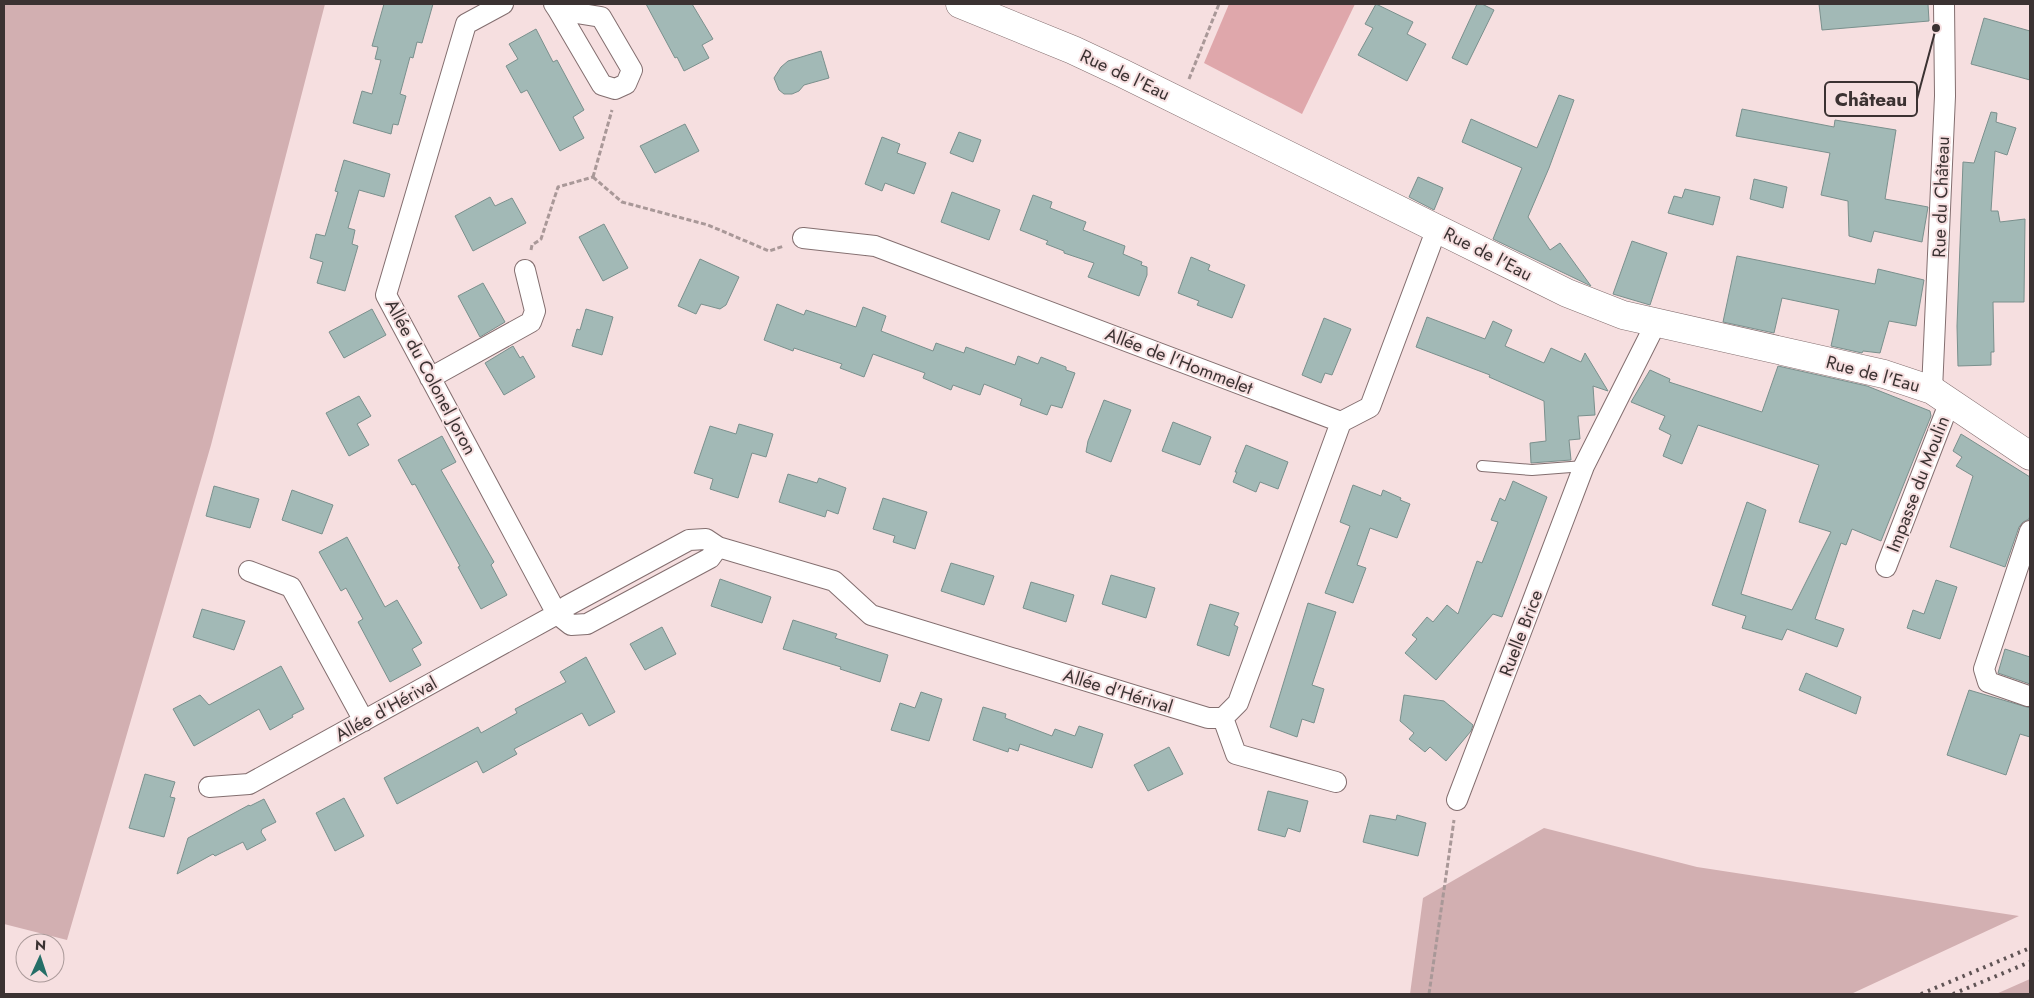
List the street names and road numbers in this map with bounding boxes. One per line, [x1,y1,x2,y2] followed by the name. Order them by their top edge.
[1076,43,1174,107] street label: Rue de l'Eau
[1926,136,1956,258] street label: Rue du Château
[1439,221,1537,287] street label: Rue de l'Eau
[379,295,483,459] street label: Allée du Colonel Joron
[1101,321,1257,401] street label: Allée de l'Hommelet
[1823,349,1923,399] street label: Rue de l'Eau
[1880,412,1956,556] street label: Impasse du Moulin
[1493,586,1549,680] street label: Ruelle Brice
[1060,662,1176,720] street label: Allée d'Hérival
[330,670,442,748] street label: Allée d'Hérival

